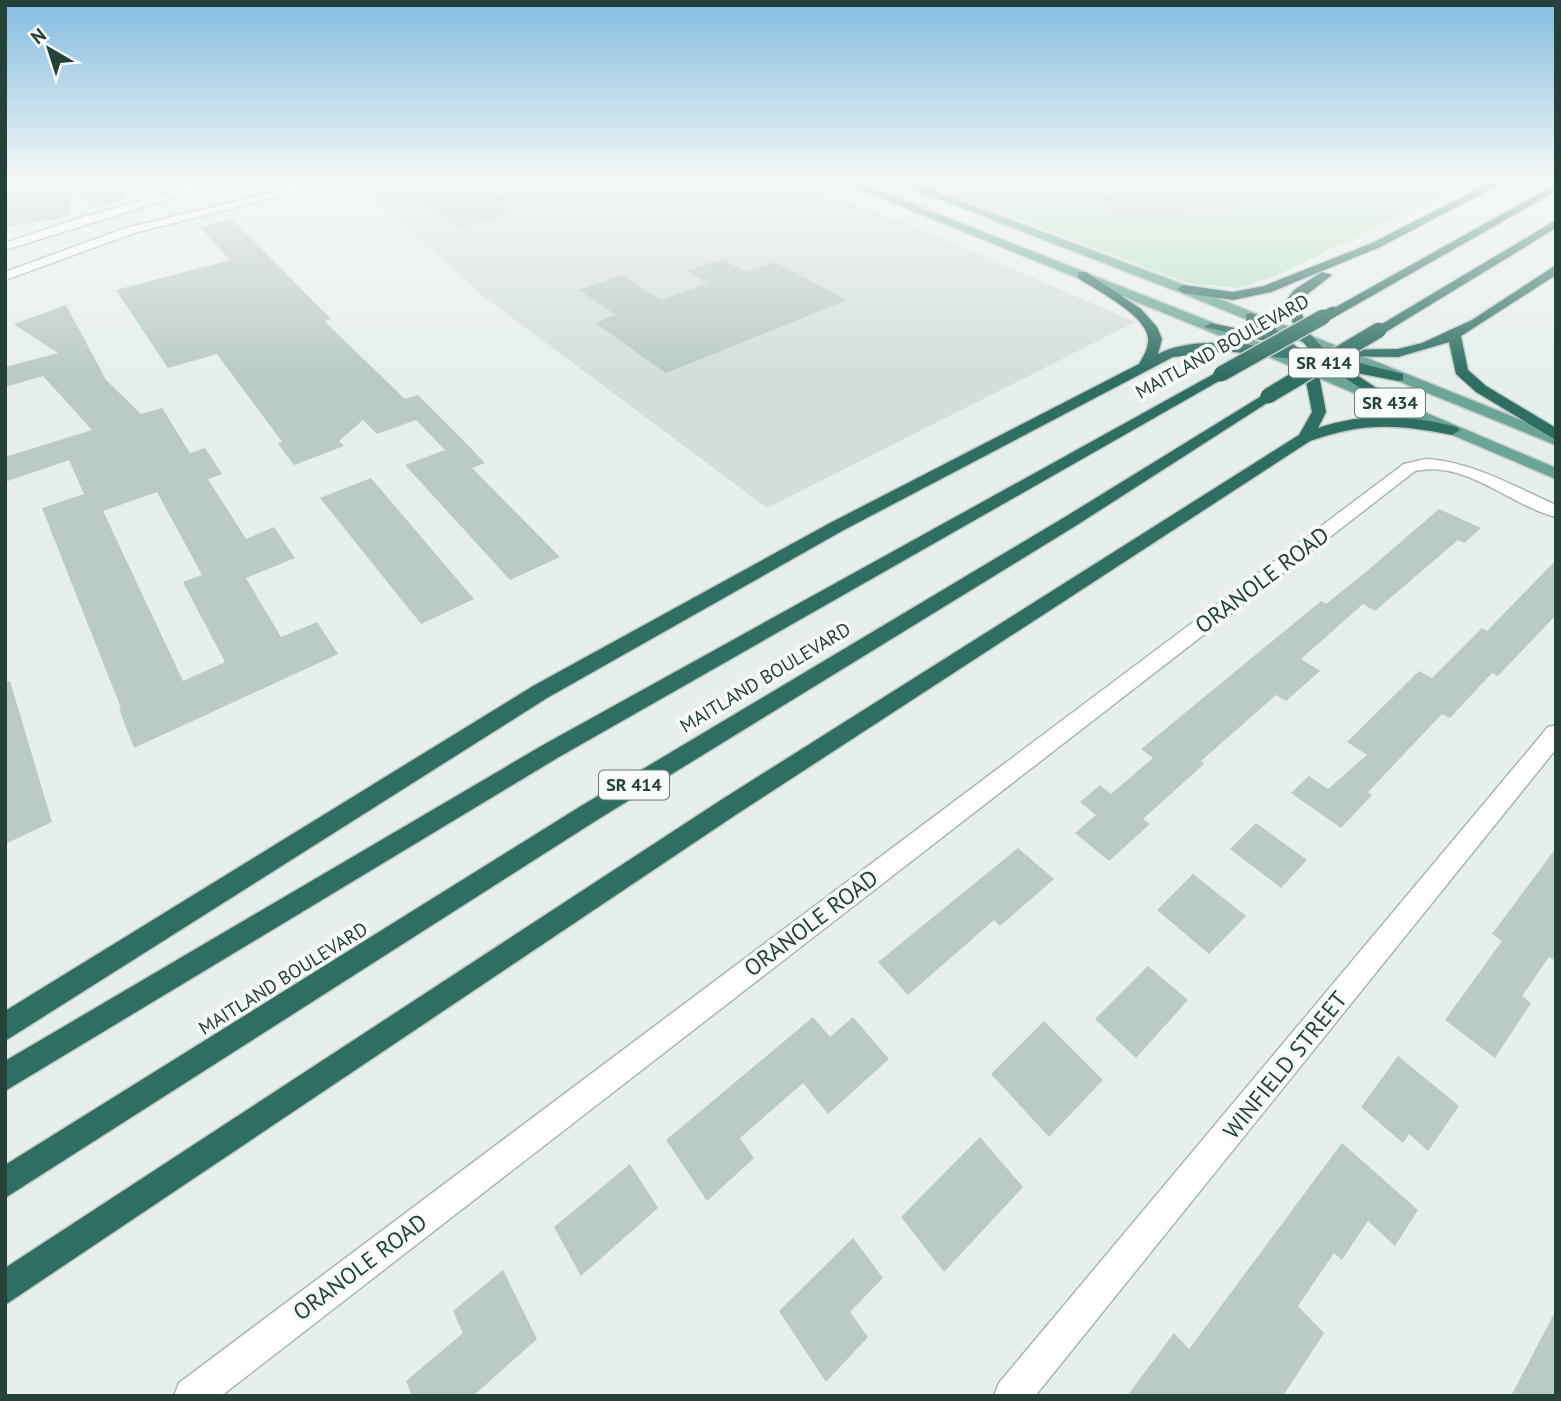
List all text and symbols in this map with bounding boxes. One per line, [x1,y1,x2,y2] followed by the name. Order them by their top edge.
[14,14,84,84] north arrow
[26,23,51,49] text: N
[1131,288,1313,404] street label: MAITLAND BOULEVARD
[1289,348,1359,377] road number: SR 414
[1355,388,1425,418] road number: SR 434
[1189,520,1334,639] street label: ORANOLE ROAD
[675,617,855,737] street label: MAITLAND BOULEVARD
[599,770,669,800] road number: SR 414
[738,863,883,982] street label: ORANOLE ROAD
[194,916,372,1040] street label: MAITLAND BOULEVARD
[1216,985,1353,1144] street label: WINFIELD STREET
[287,1207,432,1326] street label: ORANOLE ROAD

